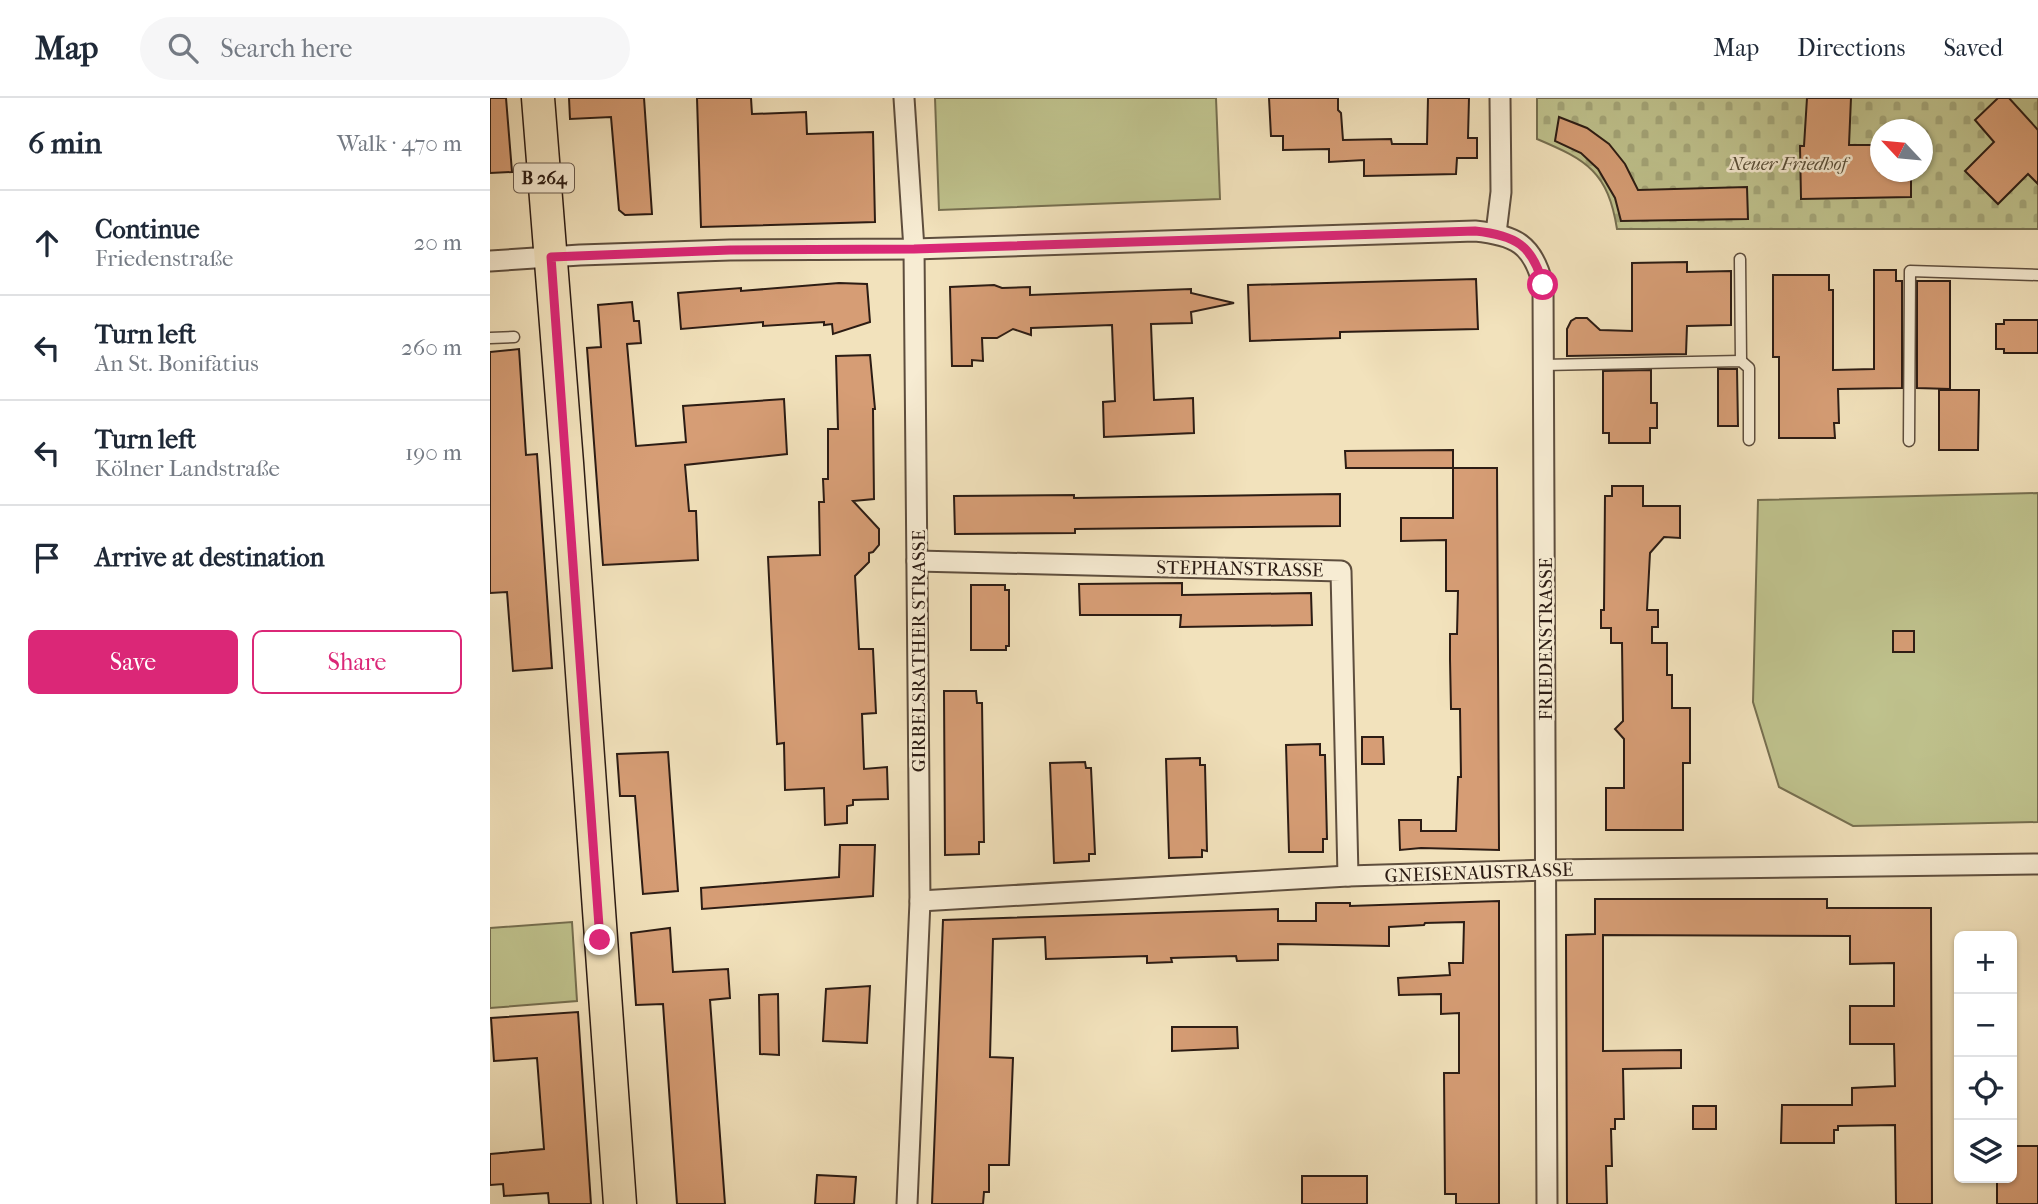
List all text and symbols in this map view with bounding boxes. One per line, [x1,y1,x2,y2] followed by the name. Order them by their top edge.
[140,17,630,80] search box
[35,29,98,68] text: Map
[164,29,202,67] icon: search
[220,33,352,64] text: Search here
[1713,34,1759,62] text: Map
[1797,34,1905,62] text: Directions
[1943,34,2003,62] text: Saved
[1870,119,1933,182] north arrow
[28,126,102,161] text: 6 min
[337,130,462,157] text: Walk · 470 m
[1728,153,1851,175] park label: Neuer Friedhof
[514,164,574,192] road number: B 264
[95,214,200,245] text: Continue
[28,224,66,262] icon: ahead
[413,229,462,256] text: 20 m
[95,245,233,272] text: Friedenstraße
[1527,269,1558,300] route start
[95,319,196,350] text: Turn left
[28,329,66,367] icon: left
[401,334,462,361] text: 260 m
[95,350,259,377] text: An St. Bonifatius
[95,424,196,455] text: Turn left
[28,434,66,472] icon: left
[405,439,462,466] text: 190 m
[95,455,280,482] text: Kölner Landstraße
[908,529,930,772] street label: GIRBELSRATHER STRASSE
[28,539,66,577] icon: arrive
[95,542,325,573] text: Arrive at destination
[1156,557,1324,581] street label: STEPHANSTRASSE
[1535,557,1557,721] street label: FRIEDENSTRASSE
[28,630,238,694] button: Save
[252,630,462,694] button: Share
[1384,859,1574,887] street label: GNEISENAUSTRASSE
[584,924,615,955] route end
[1954,931,2017,1183] map controls
[1954,931,2017,994] button: +
[1954,994,2017,1057] button: −
[1954,1057,2017,1120] button: locate
[1954,1120,2017,1183] button: layers

